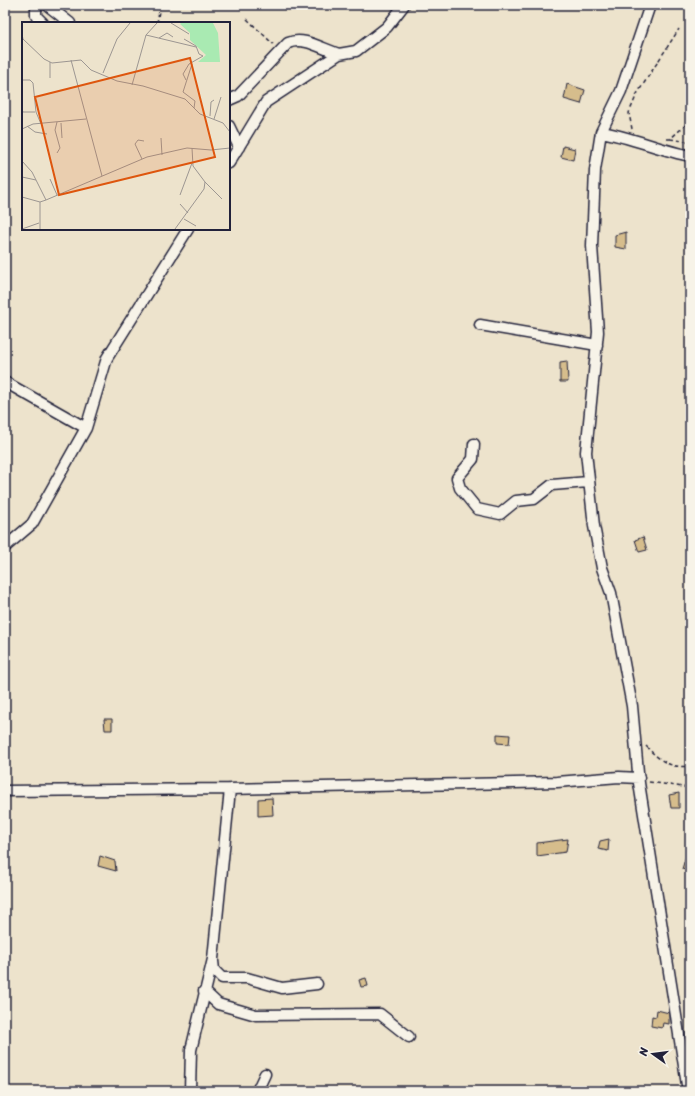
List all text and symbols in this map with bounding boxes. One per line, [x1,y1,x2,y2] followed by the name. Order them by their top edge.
[22,22,230,230] inset map
[633,1034,673,1074] north arrow
[633,1045,654,1059] text: N

